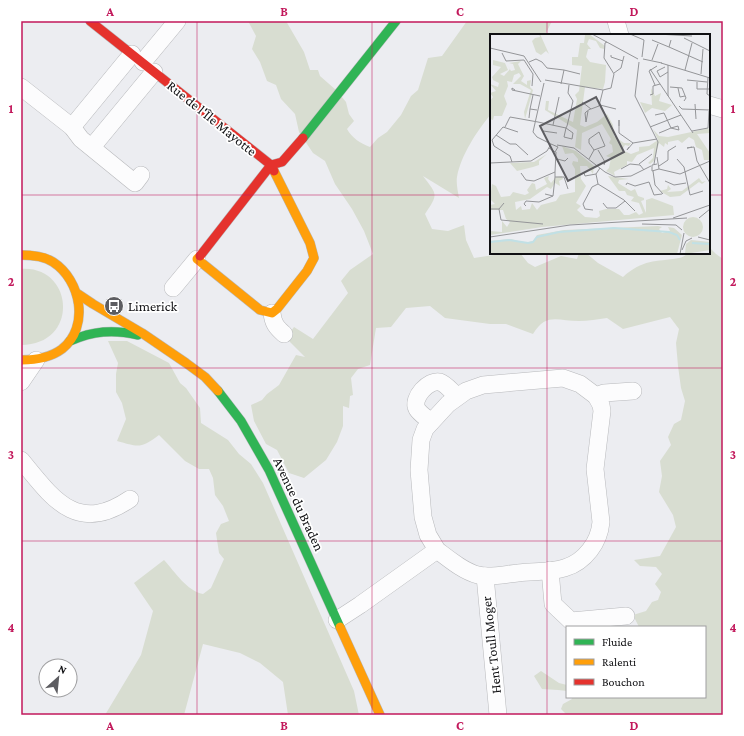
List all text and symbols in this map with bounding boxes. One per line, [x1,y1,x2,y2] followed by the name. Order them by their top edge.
[105,4,114,19] text: A
[280,4,288,19] text: B
[456,4,464,19] text: C
[630,4,639,19] text: D
[490,34,710,254] inset map
[164,77,260,159] street label: Rue de l'Île Mayotte
[9,101,14,116] text: 1
[731,101,736,116] text: 1
[8,274,15,289] text: 2
[730,274,737,289] text: 2
[103,295,125,317] bus stop icon: Limerick
[128,298,177,314] place label: Limerick
[8,447,14,462] text: 3
[730,447,736,462] text: 3
[270,455,328,554] street label: Avenue du Braden
[478,595,504,695] street label: Hent Toull Moger
[7,620,15,635] text: 4
[729,620,737,635] text: 4
[566,626,706,698] legend
[602,635,632,649] text: Fluide
[602,655,636,669] text: Ralenti
[38,658,78,698] north arrow
[56,662,69,676] text: N
[602,675,645,689] text: Bouchon
[105,718,114,733] text: A
[280,718,288,733] text: B
[456,718,464,733] text: C
[630,718,639,733] text: D

